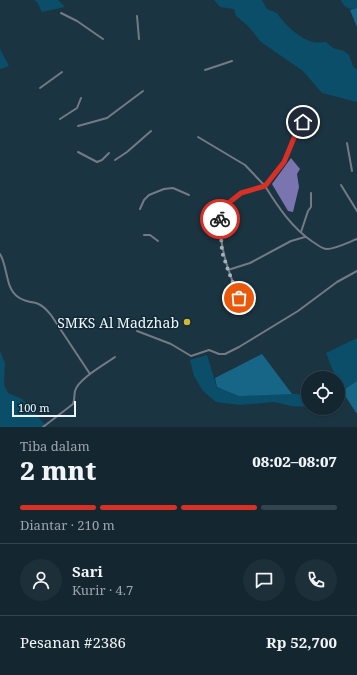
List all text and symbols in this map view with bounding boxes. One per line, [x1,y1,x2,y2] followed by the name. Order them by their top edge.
[286,105,320,139] pin
[292,111,314,133] icon: home
[200,199,240,239] courier
[209,208,231,230] icon: bike
[222,281,256,315] pin
[228,287,250,309] icon: bag
[57,313,179,332] place label: SMKS Al Madzhab
[182,317,192,327] marker: SMKS Al Madzhab
[301,371,345,415] map controls
[301,371,345,415] button: locate
[12,399,76,418] scale bar
[18,400,50,415] text: 100 m
[20,437,90,455] text: Tiba dalam
[252,451,337,471] text: 08:02–08:07
[20,452,96,488] text: 2 mnt
[20,516,115,534] text: Diantar · 210 m
[20,559,62,601] button: person
[243,559,285,601] button: chat
[295,559,337,601] button: phone
[72,561,103,581] text: Sari
[72,581,133,599] text: Kurir · 4.7
[20,632,126,652] text: Pesanan #2386
[266,632,337,652] text: Rp 52,700

